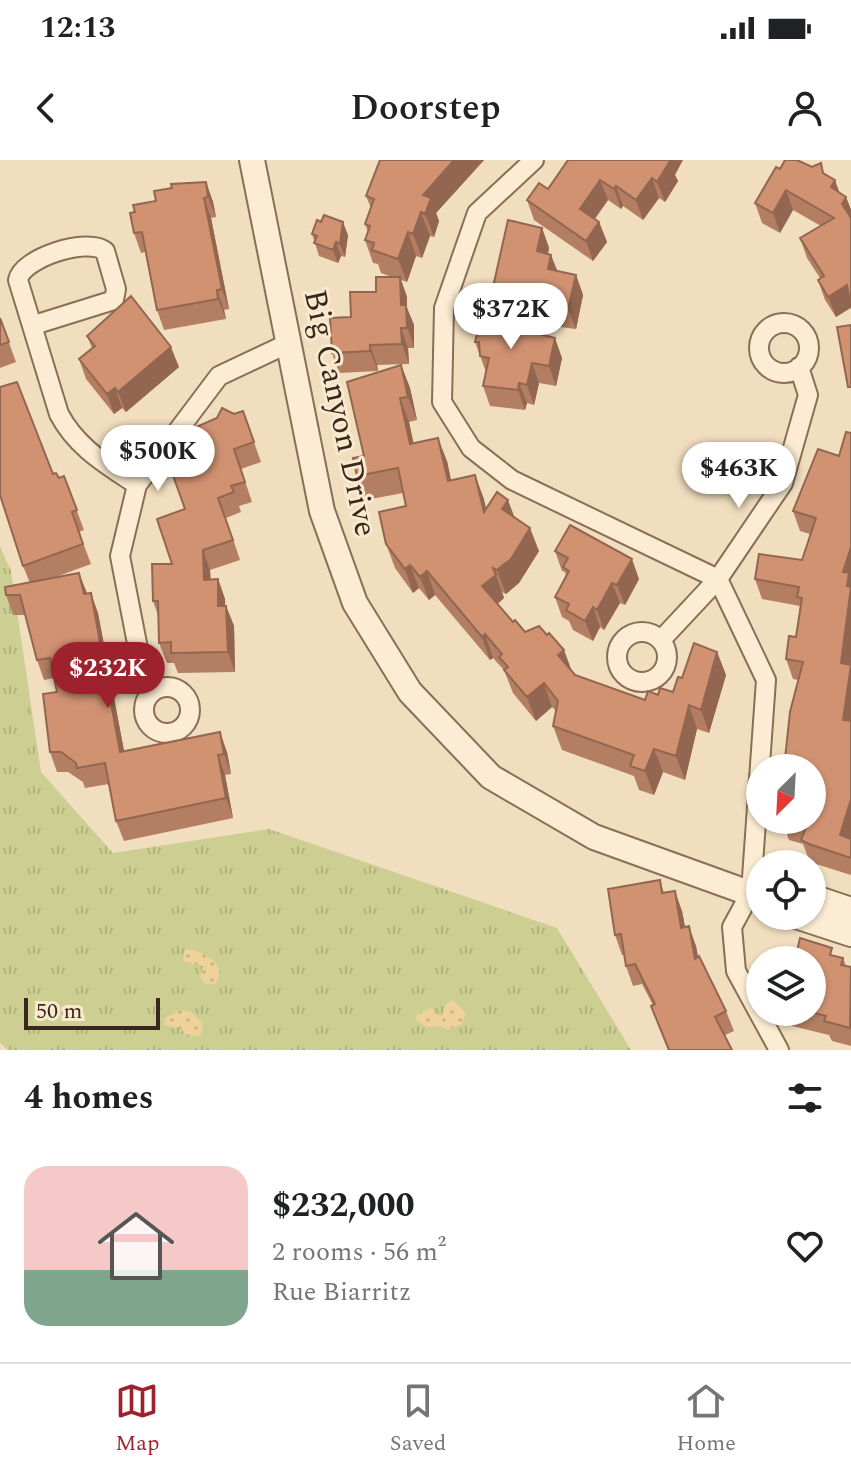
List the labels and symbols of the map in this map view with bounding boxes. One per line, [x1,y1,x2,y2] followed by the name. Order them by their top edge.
[455,283,567,351] pin: $372K
[290,285,390,541] street label: Big Canyon Drive
[102,425,214,493] pin: $500K
[683,442,795,510] pin: $463K
[52,642,164,710] pin: $232K
[746,754,826,834] north arrow
[24,994,160,1030] scale bar

